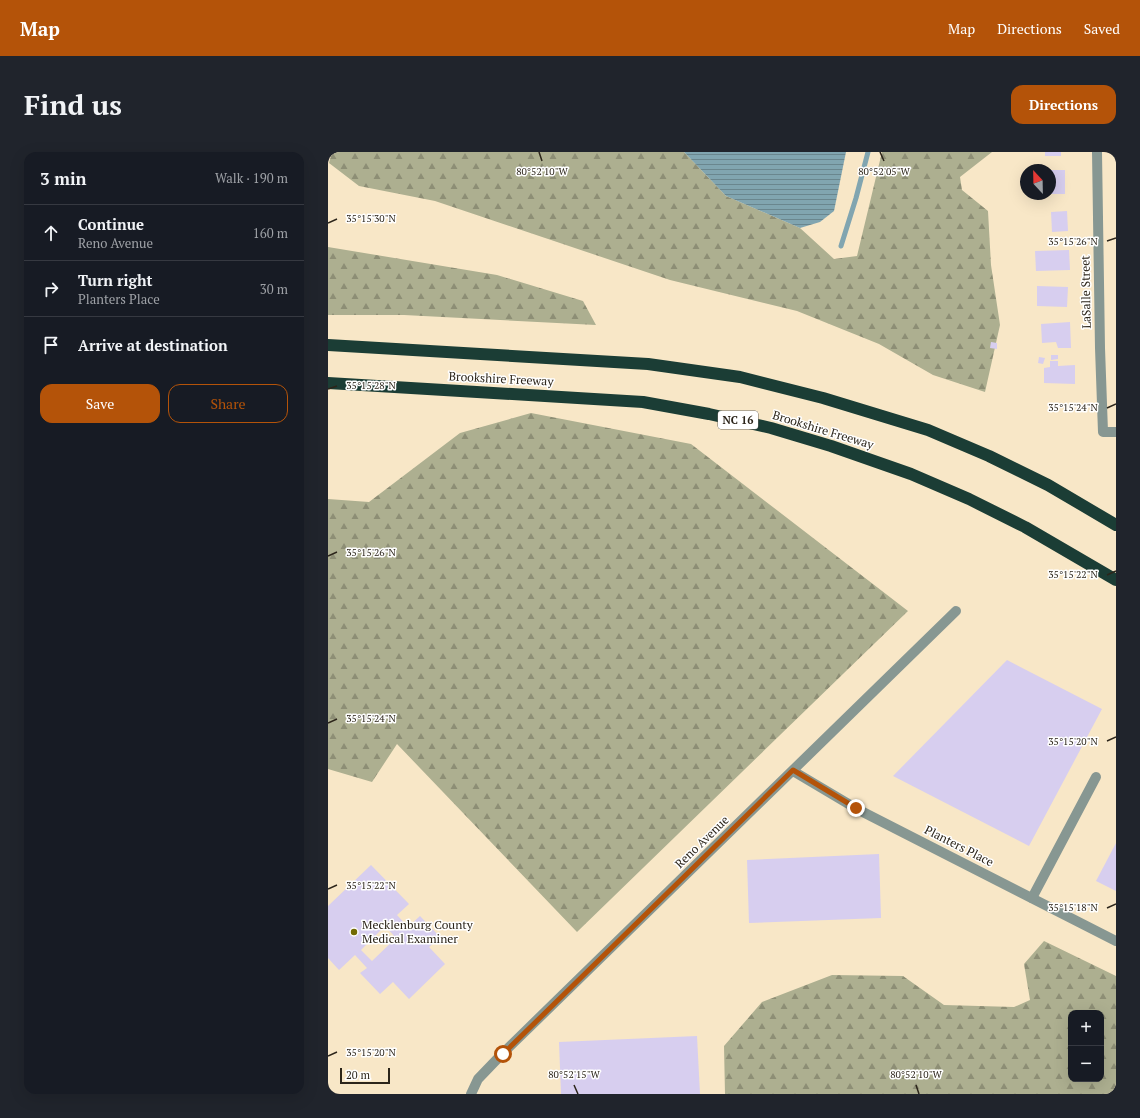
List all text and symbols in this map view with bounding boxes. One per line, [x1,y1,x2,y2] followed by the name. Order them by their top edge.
[20,16,60,41] text: Map
[948,19,975,38] text: Map
[997,19,1062,38] text: Directions
[1084,19,1120,38] text: Saved
[1011,85,1116,124] button: Directions
[24,86,122,123] text: Find us
[1020,164,1056,200] north arrow
[516,165,568,178] text: 80°52'10"W
[858,165,910,178] text: 80°52'05"W
[40,167,87,190] text: 3 min
[215,169,288,187] text: Walk · 190 m
[346,212,396,225] text: 35°15'30"N
[78,214,144,234] text: Continue
[40,222,62,244] icon: ahead
[253,224,288,242] text: 160 m
[78,234,153,252] text: Reno Avenue
[1048,235,1098,248] text: 35°15'26"N
[1077,255,1094,329] street label: LaSalle Street
[78,270,153,290] text: Turn right
[40,278,62,300] icon: right
[260,280,288,298] text: 30 m
[78,290,160,308] text: Planters Place
[40,334,62,356] icon: arrive
[78,335,228,355] text: Arrive at destination
[448,368,555,389] street label: Brookshire Freeway
[346,379,396,392] text: 35°15'28"N
[40,384,160,423] button: Save
[168,384,288,423] button: Share
[1048,401,1098,414] text: 35°15'24"N
[771,407,876,452] street label: Brookshire Freeway
[718,411,758,429] road number: NC 16
[346,546,396,559] text: 35°15'26"N
[1048,568,1098,581] text: 35°15'22"N
[346,712,396,725] text: 35°15'24"N
[1048,735,1098,748] text: 35°15'20"N
[847,799,865,817] route end
[672,812,732,871] street label: Reno Avenue
[922,822,996,869] street label: Planters Place
[346,879,396,892] text: 35°15'22"N
[1048,901,1098,914] text: 35°15'18"N
[362,917,474,946] place label: Mecklenburg County Medical Examiner
[349,927,359,937] marker: Mecklenburg County Medical Examiner
[1068,1010,1104,1082] map controls
[1068,1010,1104,1046] button: +
[494,1045,512,1063] route start
[346,1046,396,1059] text: 35°15'20"N
[1068,1046,1104,1082] button: −
[340,1066,390,1085] scale bar
[346,1068,370,1082] text: 20 m
[548,1068,600,1081] text: 80°52'15"W
[890,1068,942,1081] text: 80°52'10"W

